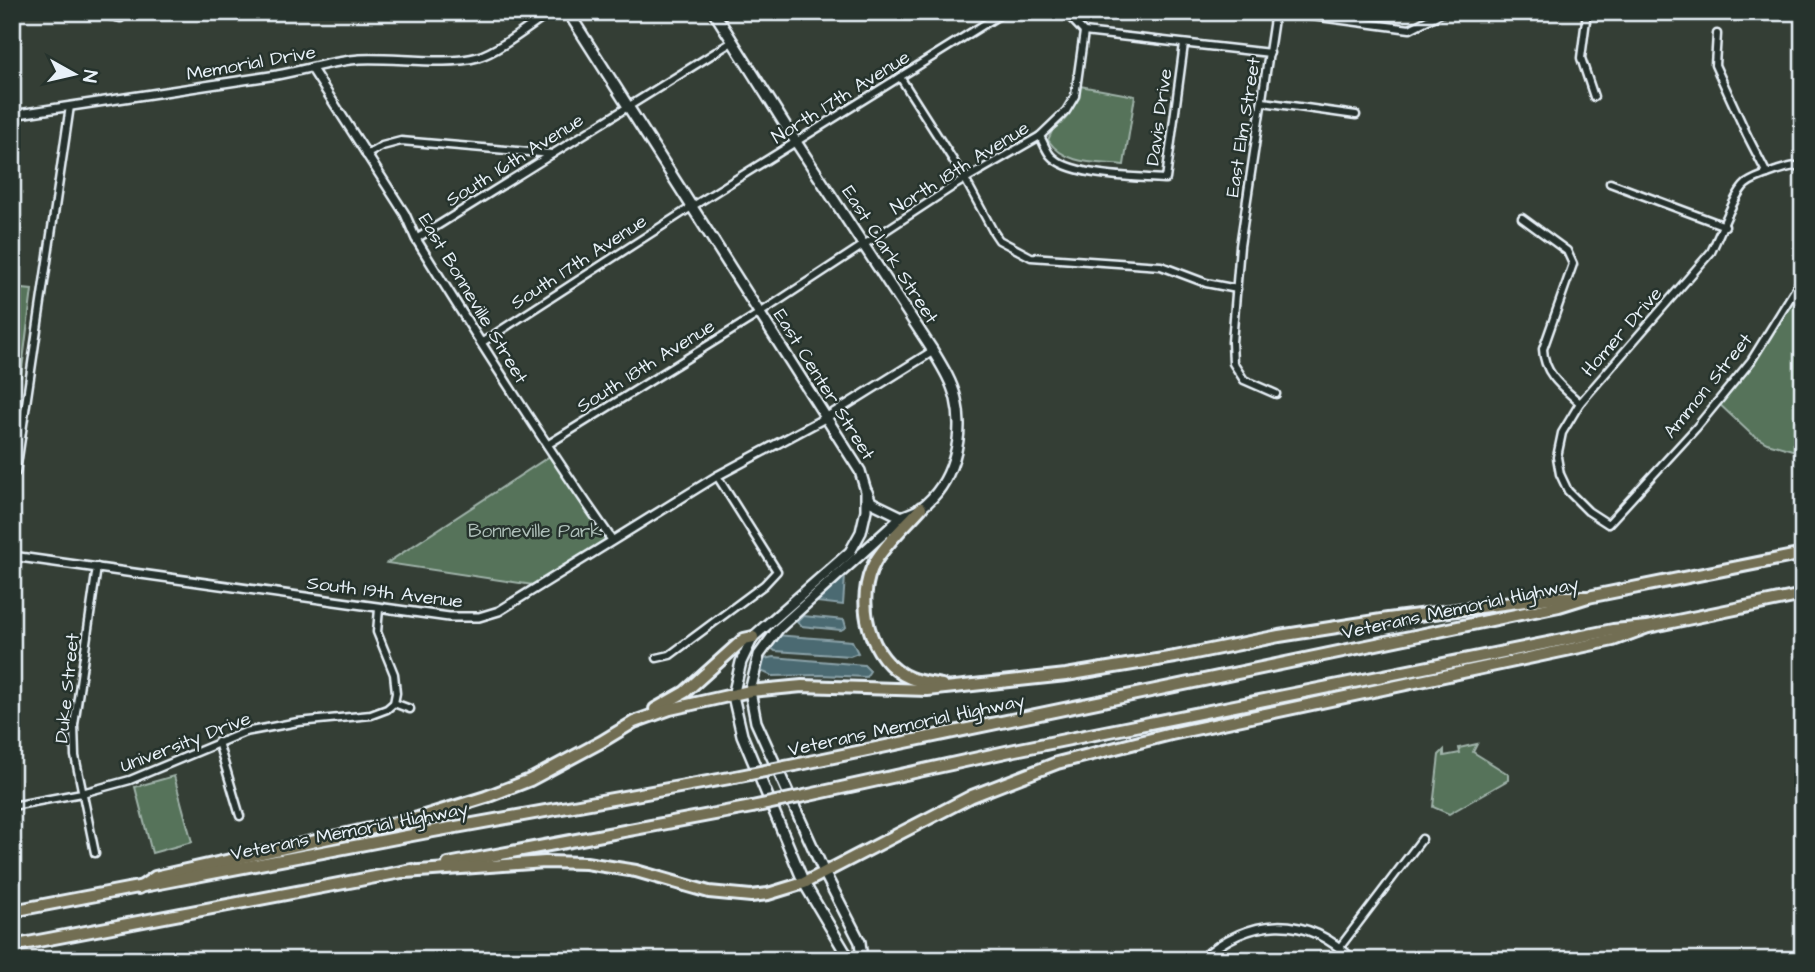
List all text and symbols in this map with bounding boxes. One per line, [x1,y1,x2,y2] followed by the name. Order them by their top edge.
[38,38,108,108] north arrow
[184,39,318,88] street label: Memorial Drive
[767,44,915,151] street label: North 17th Avenue
[1219,55,1268,199] street label: East Elm Street
[1139,67,1180,167] street label: Davis Drive
[75,68,104,84] text: N
[441,107,589,214] street label: South 16th Avenue
[885,115,1034,222] street label: North 18th Avenue
[835,180,945,330] street label: East Clark Street
[411,208,535,389] street label: East Bonneville Street
[505,208,652,317] street label: South 17th Avenue
[1575,281,1669,383] street label: Homer Drive
[766,304,881,466] street label: East Center Street
[571,313,720,420] street label: South 18th Avenue
[1657,327,1759,444] street label: Ammon Street
[468,518,602,545] park label: Bonneville Park
[305,570,464,615] street label: South 19th Avenue
[1340,570,1582,648] street label: Veterans Memorial Highway
[48,632,87,744] street label: Duke Street
[786,687,1028,765] street label: Veterans Memorial Highway
[116,705,255,781] street label: University Drive
[228,795,471,869] street label: Veterans Memorial Highway

